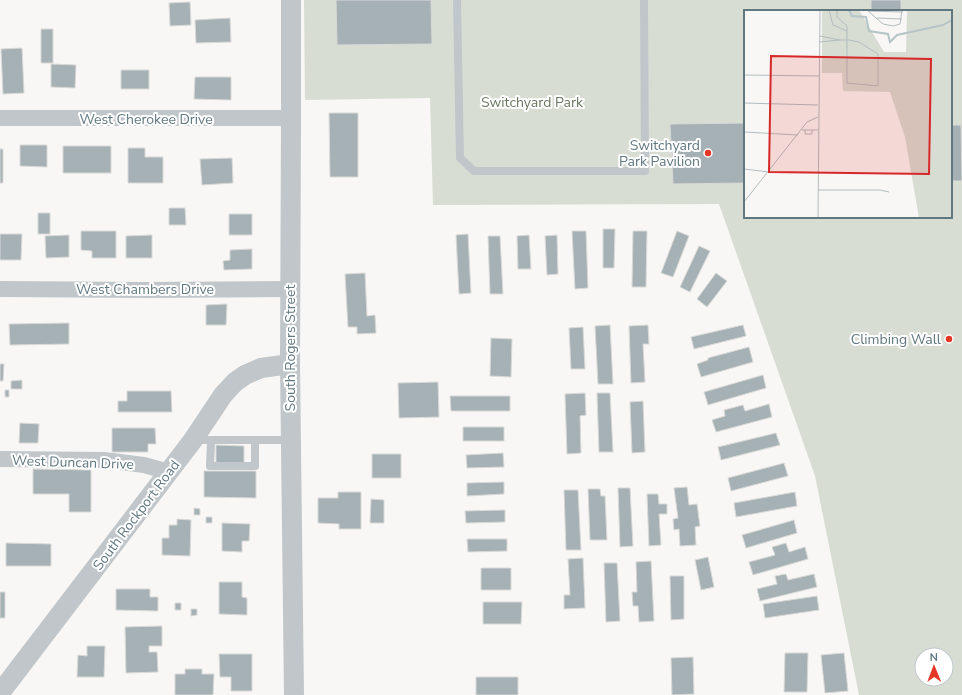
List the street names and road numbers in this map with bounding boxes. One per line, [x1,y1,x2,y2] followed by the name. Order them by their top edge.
[79,110,213,129] street label: West Cherokee Drive
[76,280,214,299] street label: West Chambers Drive
[281,284,300,411] street label: South Rogers Street
[12,451,134,474] street label: West Duncan Drive
[89,456,184,574] street label: South Rockport Road

